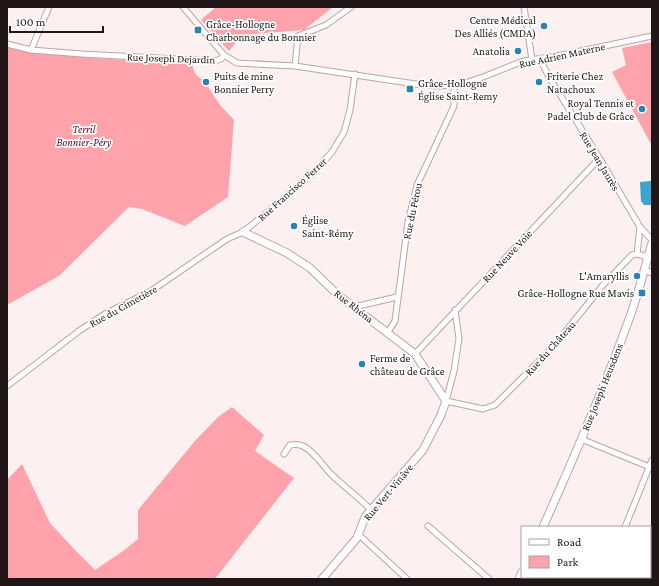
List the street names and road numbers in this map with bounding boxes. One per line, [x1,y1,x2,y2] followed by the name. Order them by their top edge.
[518,40,606,70] street label: Rue Adrien Materne
[127,50,216,67] street label: Rue Joseph Dejardin
[577,129,622,193] street label: Rue Jean Jaurès
[255,155,329,223] street label: Rue Francisco Ferrer
[400,181,424,240] street label: Rue du Pérou
[480,227,534,285] street label: Rue Neuve Voie
[87,282,159,329] street label: Rue du Cimetière
[332,287,376,325] street label: Rue Rhéna
[522,318,578,378] street label: Rue du Château
[579,341,626,433] street label: Rue Joseph Heusdens
[361,461,415,523] street label: Rue Vert-Vinâve

